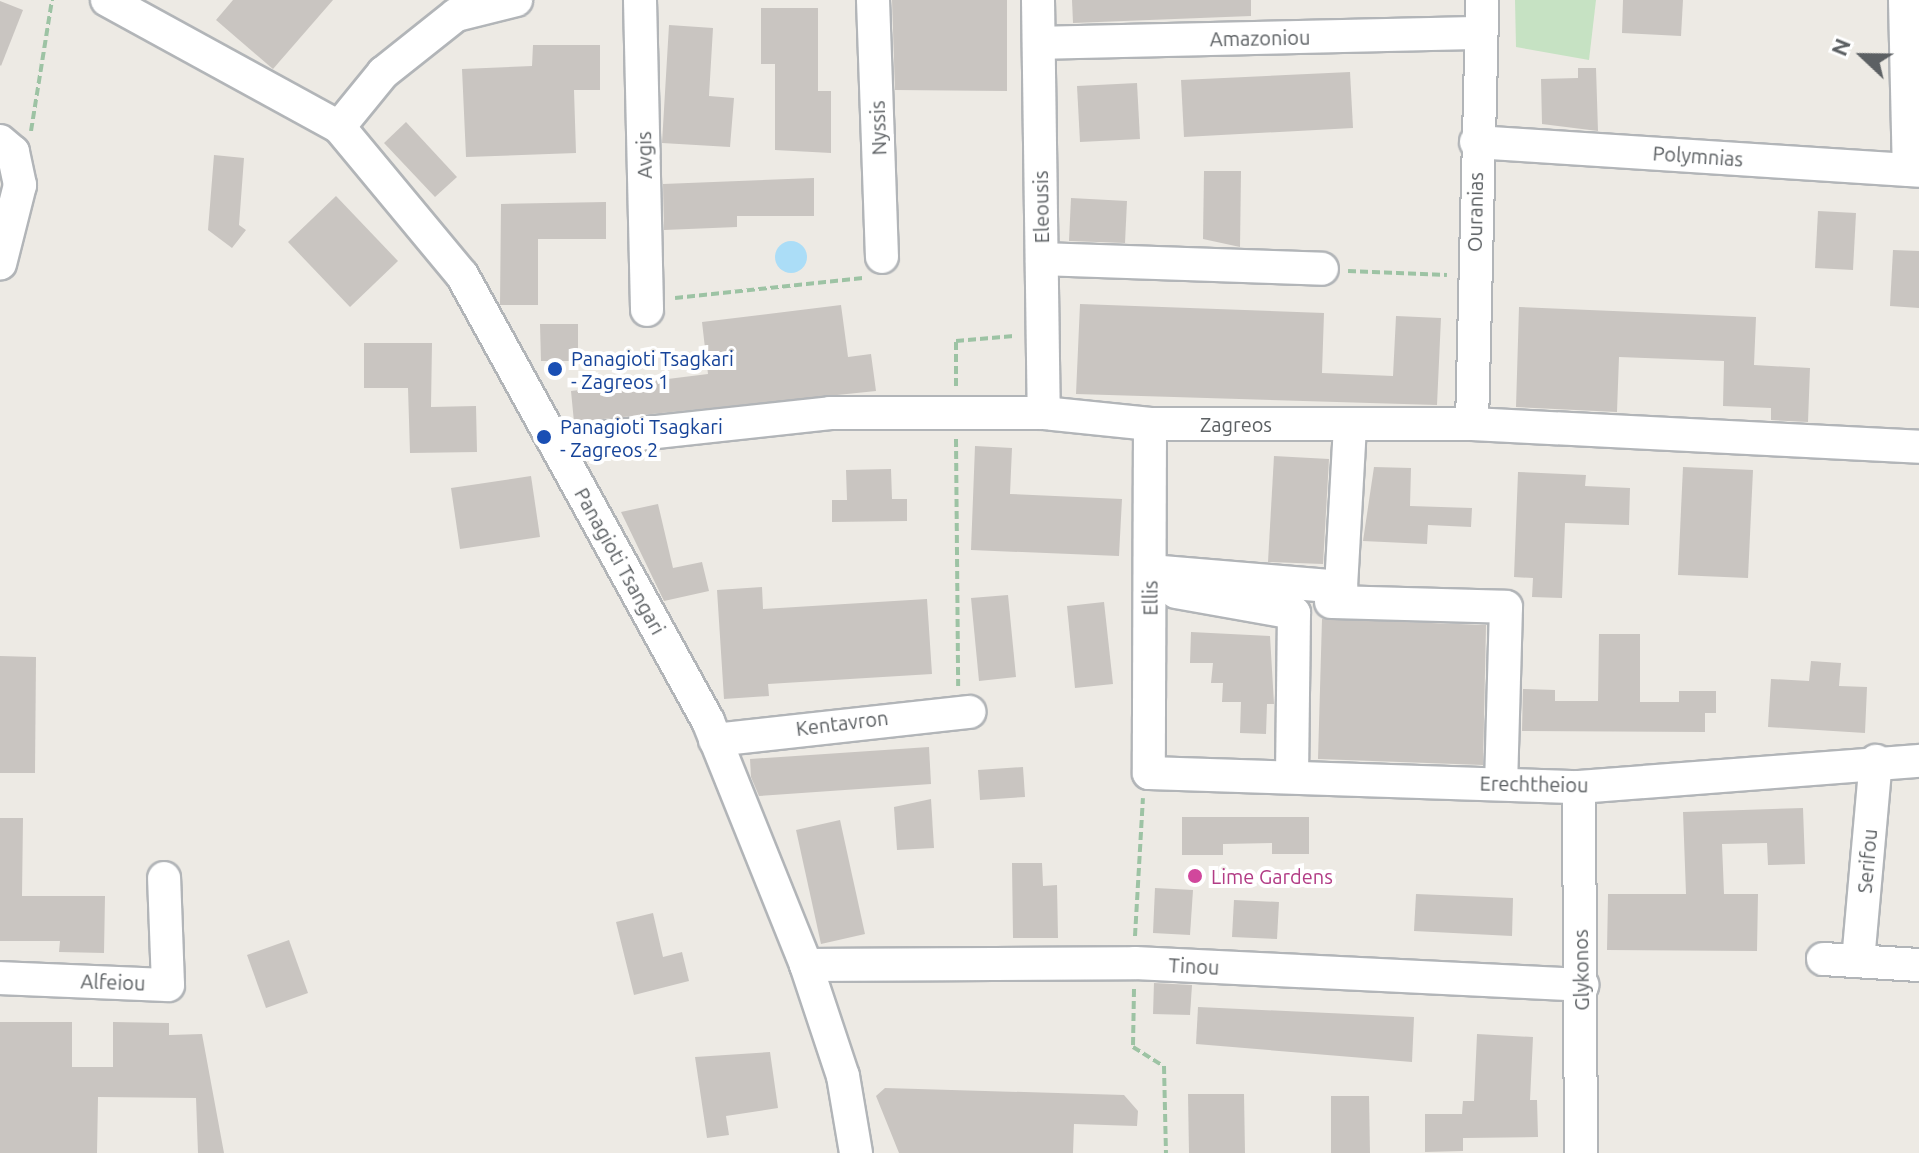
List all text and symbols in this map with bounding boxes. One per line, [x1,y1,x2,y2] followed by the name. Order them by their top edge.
[1823,16,1903,96] north arrow
[1209,25,1311,51] street label: Amazoniou
[1826,35,1855,59] text: N
[865,100,891,156] street label: Nyssis
[632,131,656,179] street label: Avgis
[1652,141,1744,171] street label: Polymnias
[1028,170,1054,244] street label: Eleousis
[1462,172,1488,252] street label: Ouranias
[571,346,734,393] place label: Panagioti Tsagkari - Zagreos 1
[546,360,564,378] marker: Panagioti Tsagkari - Zagreos 1
[1200,412,1272,436] street label: Zagreos
[560,414,723,461] place label: Panagioti Tsagkari - Zagreos 2
[535,428,553,446] marker: Panagioti Tsagkari - Zagreos 2
[570,483,670,639] street label: Panagioti Tsangari
[1138,580,1162,616] street label: Ellis
[794,705,890,741] street label: Kentavron
[1479,771,1589,797] street label: Erechtheiou
[1852,828,1882,894] street label: Serifou
[1211,864,1333,888] place label: Lime Gardens
[1186,867,1204,885] marker: Lime Gardens
[1568,929,1594,1011] street label: Glykonos
[1168,953,1220,979] street label: Tinou
[80,969,146,995] street label: Alfeiou

